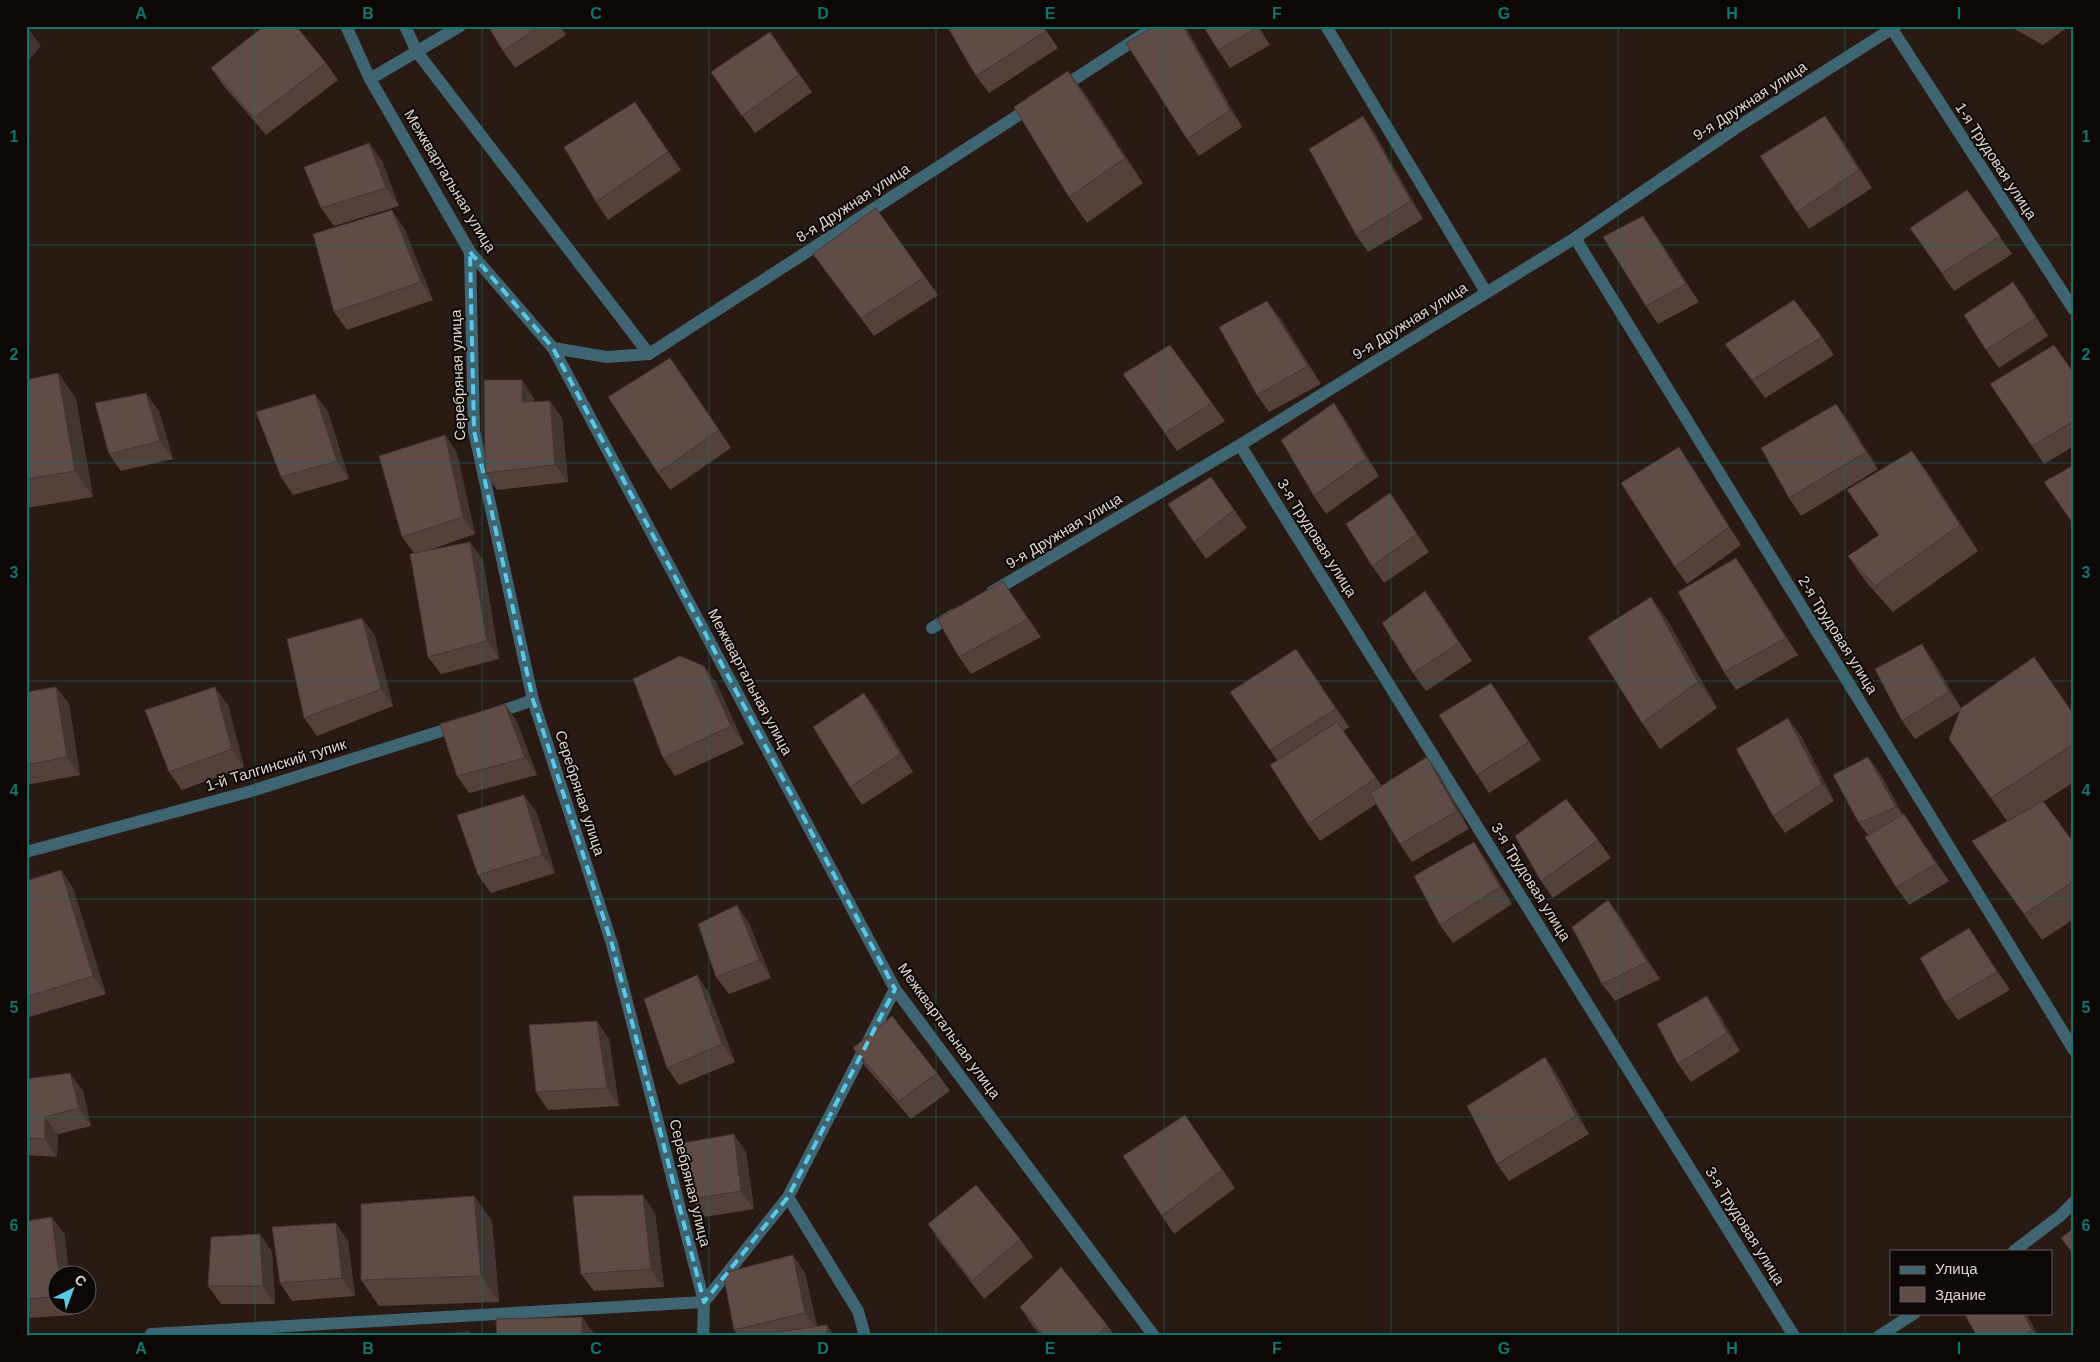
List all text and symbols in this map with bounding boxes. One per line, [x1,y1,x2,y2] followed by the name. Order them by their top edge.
[135,5,147,22] text: A
[362,5,374,22] text: B
[590,5,602,22] text: C
[817,5,829,22] text: D
[1045,5,1056,22] text: E
[1272,5,1282,22] text: F
[1498,5,1510,22] text: G
[1726,5,1738,22] text: H
[1957,5,1961,22] text: I
[1690,57,1810,144] street label: 9-я Дружная улица
[1952,99,2041,223] street label: 1-я Трудовая улица
[401,106,500,256] street label: Межквартальная улица
[10,128,19,145] text: 1
[2082,128,2091,145] text: 1
[793,159,913,246] street label: 8-я Дружная улица
[1349,278,1471,363] street label: 9-я Дружная улица
[447,309,468,441] street label: Серебряная улица
[10,346,19,363] text: 2
[2082,346,2091,363] text: 2
[1274,476,1361,600] street label: 3-я Трудовая улица
[1003,489,1125,572] street label: 9-я Дружная улица
[10,564,19,581] text: 3
[2082,564,2091,581] text: 3
[1795,573,1882,697] street label: 2-я Трудовая улица
[705,606,797,758] street label: Межквартальная улица
[552,728,609,858] street label: Серебряная улица
[203,735,349,794] street label: 1-й Талгинский тупик
[10,782,19,799] text: 4
[2082,782,2091,799] text: 4
[1488,820,1575,944] street label: 3-я Трудовая улица
[895,960,1005,1102] street label: Межквартальная улица
[10,999,19,1016] text: 5
[2082,999,2091,1016] text: 5
[666,1117,715,1249] street label: Серебряная улица
[1702,1164,1789,1288] street label: 3-я Трудовая улица
[10,1217,19,1234] text: 6
[2082,1217,2091,1234] text: 6
[1890,1250,2052,1314] legend
[1935,1260,1978,1277] text: Улица
[48,1264,98,1314] north arrow
[72,1271,90,1290] text: С
[1935,1286,1986,1303] text: Здание
[135,1340,147,1357] text: A
[362,1340,374,1357] text: B
[590,1340,602,1357] text: C
[817,1340,829,1357] text: D
[1045,1340,1056,1357] text: E
[1272,1340,1282,1357] text: F
[1498,1340,1510,1357] text: G
[1726,1340,1738,1357] text: H
[1957,1340,1961,1357] text: I

